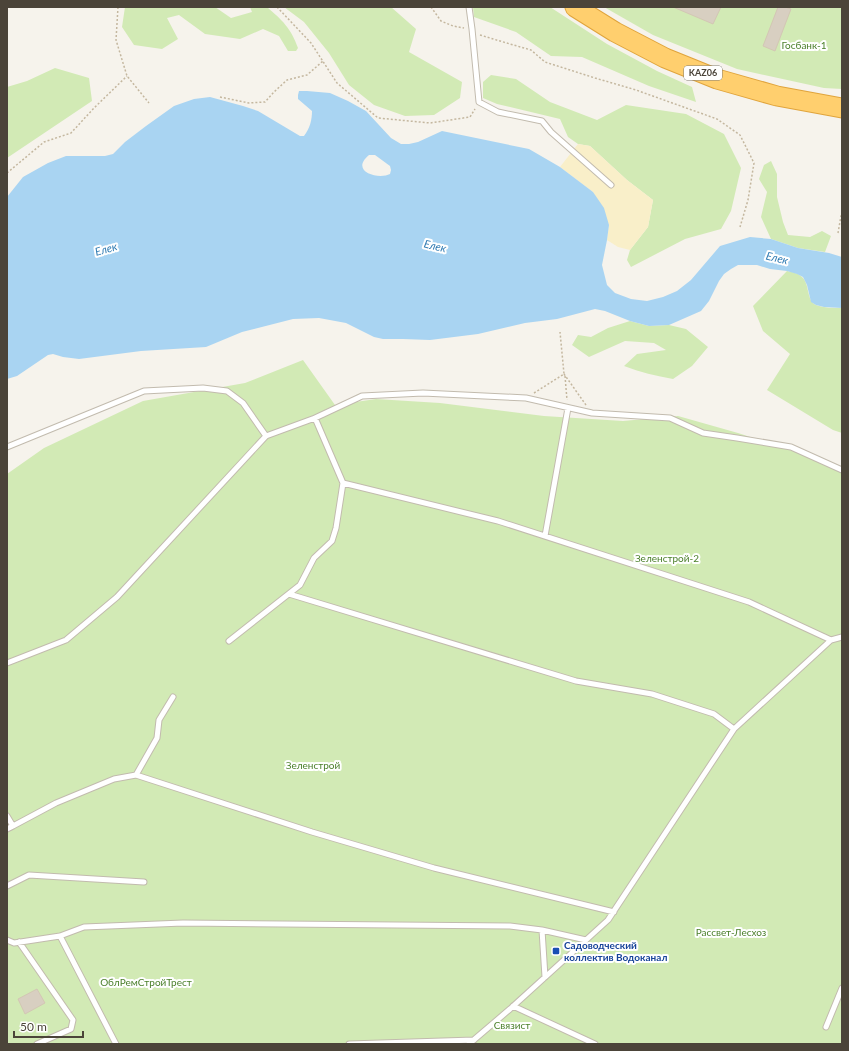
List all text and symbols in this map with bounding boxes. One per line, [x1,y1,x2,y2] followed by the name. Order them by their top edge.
[781,39,827,51] park label: Госбанк-1
[684,66,722,80] road number: KАZ06
[423,237,448,255] water label: Елек
[93,239,119,258] water label: Елек
[765,248,790,267] water label: Елек
[635,552,699,564] park label: Зеленстрой-2
[286,759,341,771] park label: Зеленстрой
[696,926,767,938] park label: Рассвет-Лесхоз
[564,939,667,963] place label: Садоводческий коллектив Водоканал
[551,946,561,956] marker: Садоводческий коллектив Водоканал
[100,976,192,988] park label: ОблРемСтройТрест
[14,1013,83,1039] scale bar
[20,1019,47,1034] text: 50 m
[494,1019,530,1031] park label: Связист

